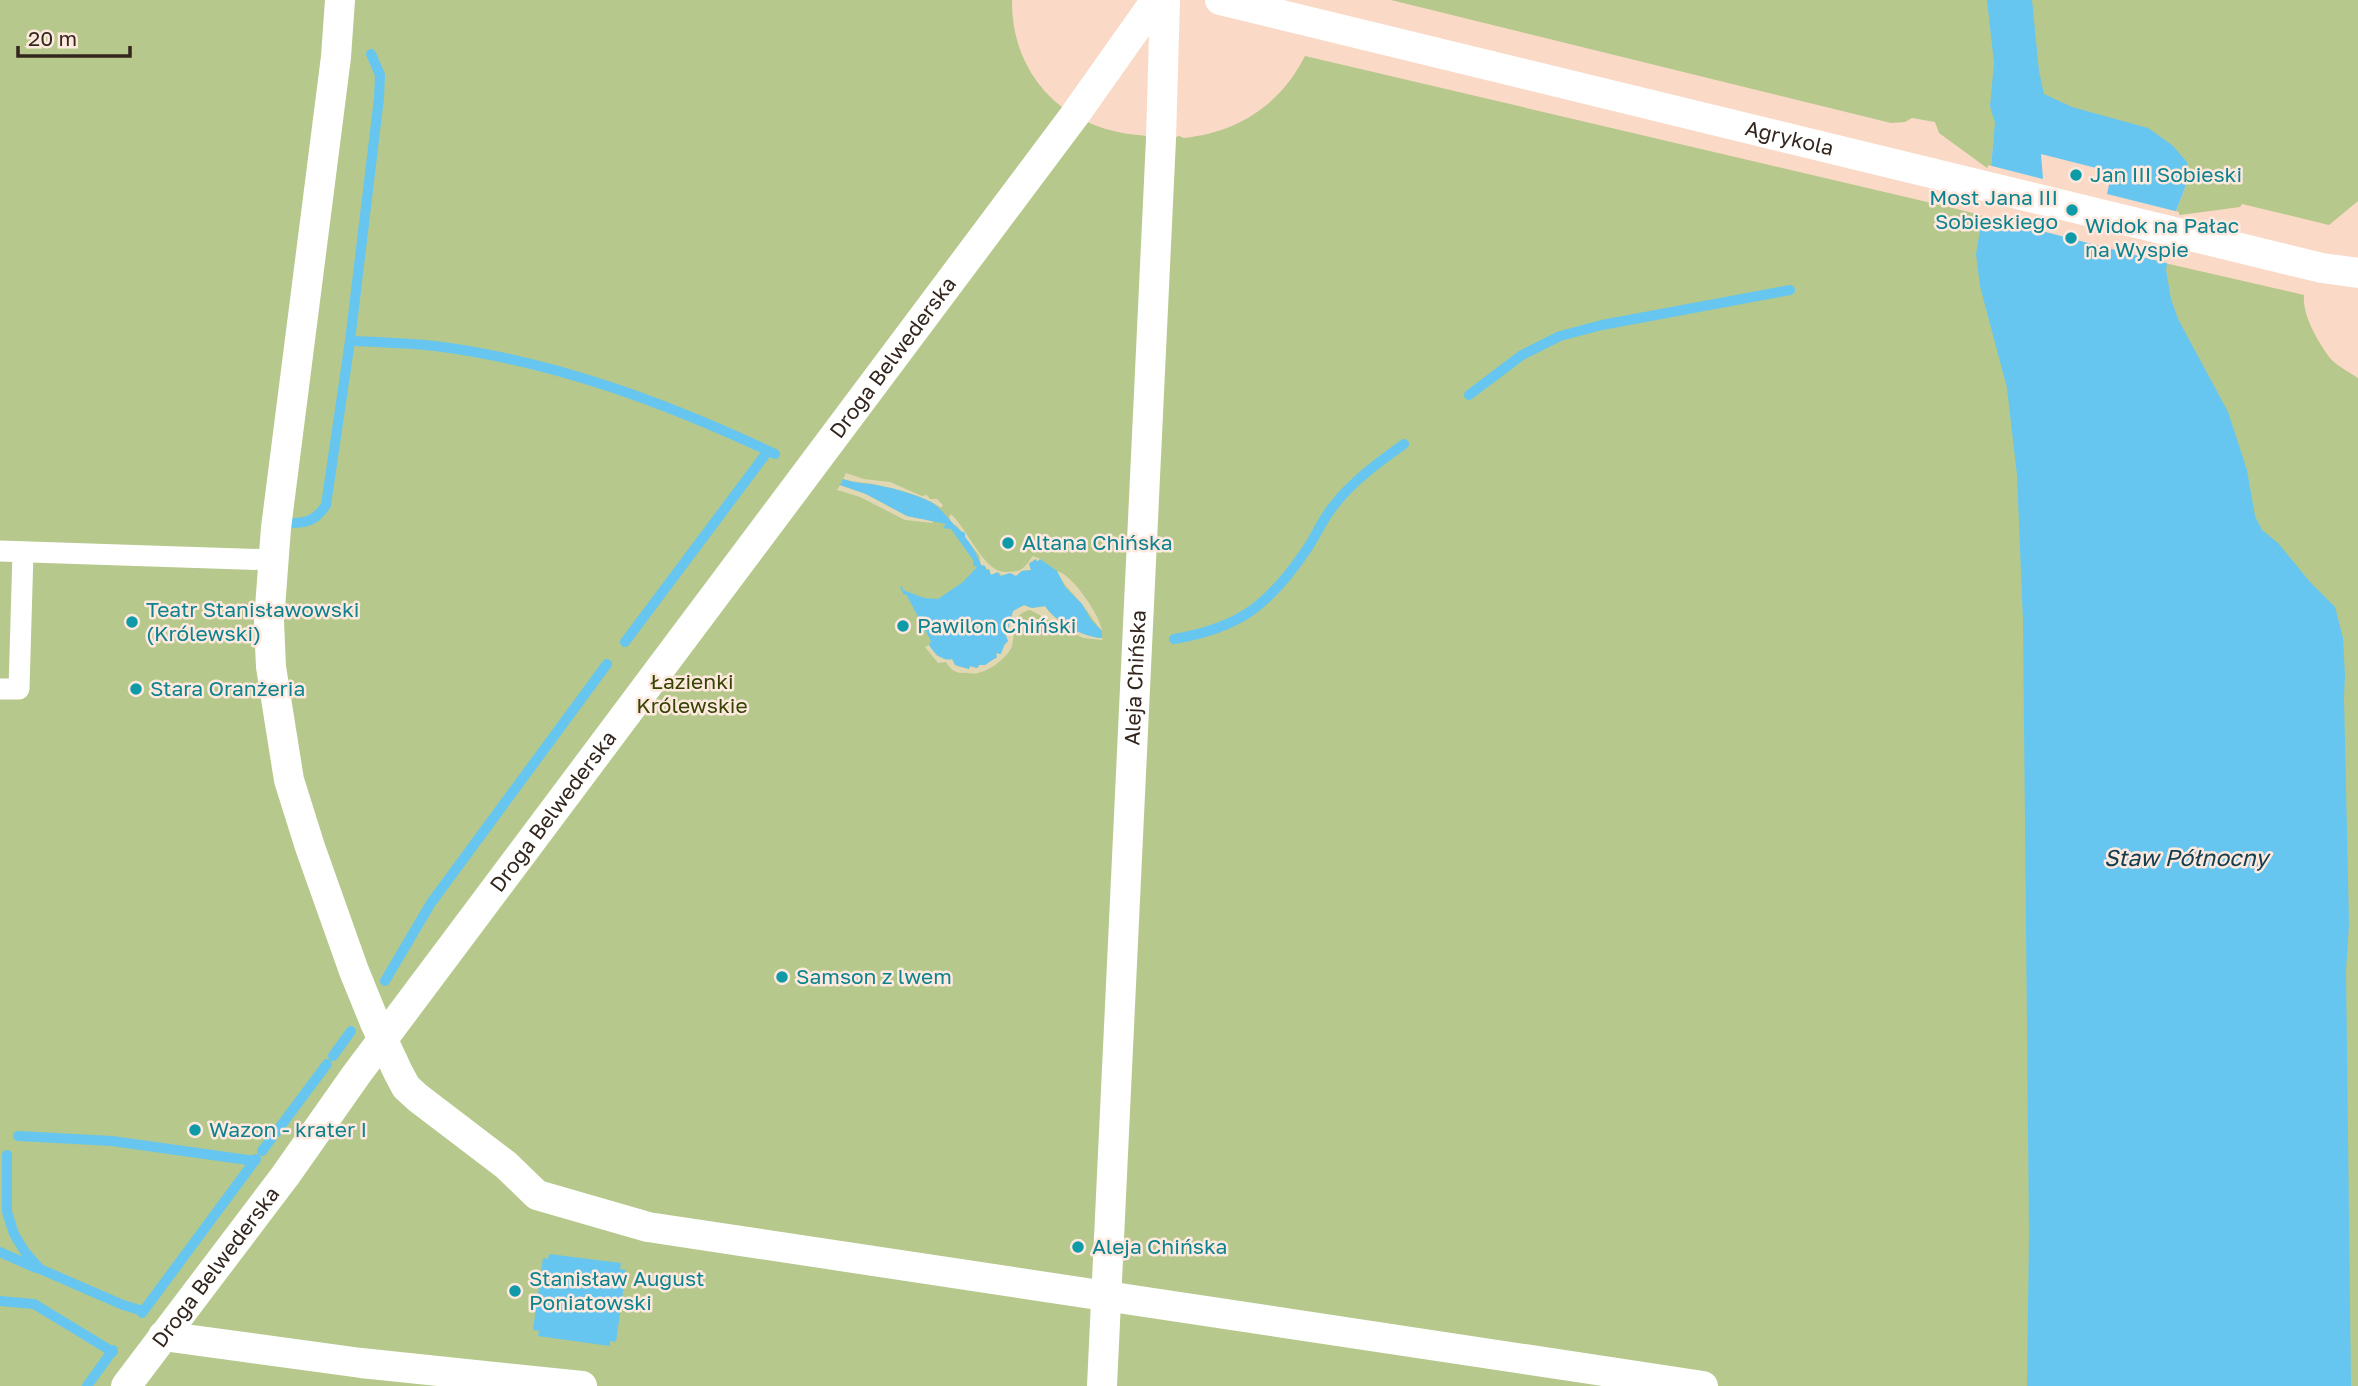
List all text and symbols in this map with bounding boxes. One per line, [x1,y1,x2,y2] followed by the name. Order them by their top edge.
[18,14,130,58] scale bar
[28,25,77,51] text: 20 m
[1743,114,1836,161] street label: Agrykola
[2090,161,2242,187] place label: Jan III Sobieski
[2068,167,2084,183] marker: Jan III Sobieski
[1929,184,2058,234] place label: Most Jana III Sobieskiego
[2064,202,2080,218] marker: Most Jana III Sobieskiego
[2085,212,2239,262] place label: Widok na Pałac na Wyspie
[2063,230,2079,246] marker: Widok na Pałac na Wyspie
[823,271,961,443] street label: Droga Belwederska
[1022,529,1173,555] place label: Altana Chińska
[1000,535,1016,551] marker: Altana Chińska
[146,596,359,646] place label: Teatr Stanisławowski (Królewski)
[1118,609,1151,746] street label: Aleja Chińska
[917,612,1076,638] place label: Pawilon Chiński
[124,614,140,630] marker: Teatr Stanisławowski (Królewski)
[895,618,911,634] marker: Pawilon Chiński
[636,668,748,718] park label: Łazienki Królewskie
[150,675,305,701] place label: Stara Oranżeria
[128,681,144,697] marker: Stara Oranżeria
[484,725,621,897] street label: Droga Belwederska
[2104,843,2271,871] water label: Staw Północny
[796,963,952,989] place label: Samson z lwem
[774,969,790,985] marker: Samson z lwem
[209,1116,367,1142] place label: Wazon - krater I
[187,1122,203,1138] marker: Wazon - krater I
[146,1181,284,1352] street label: Droga Belwederska
[1092,1233,1227,1259] place label: Aleja Chińska
[1070,1239,1086,1255] marker: Aleja Chińska
[529,1265,705,1315] place label: Stanisław August Poniatowski
[507,1283,523,1299] marker: Stanisław August Poniatowski

